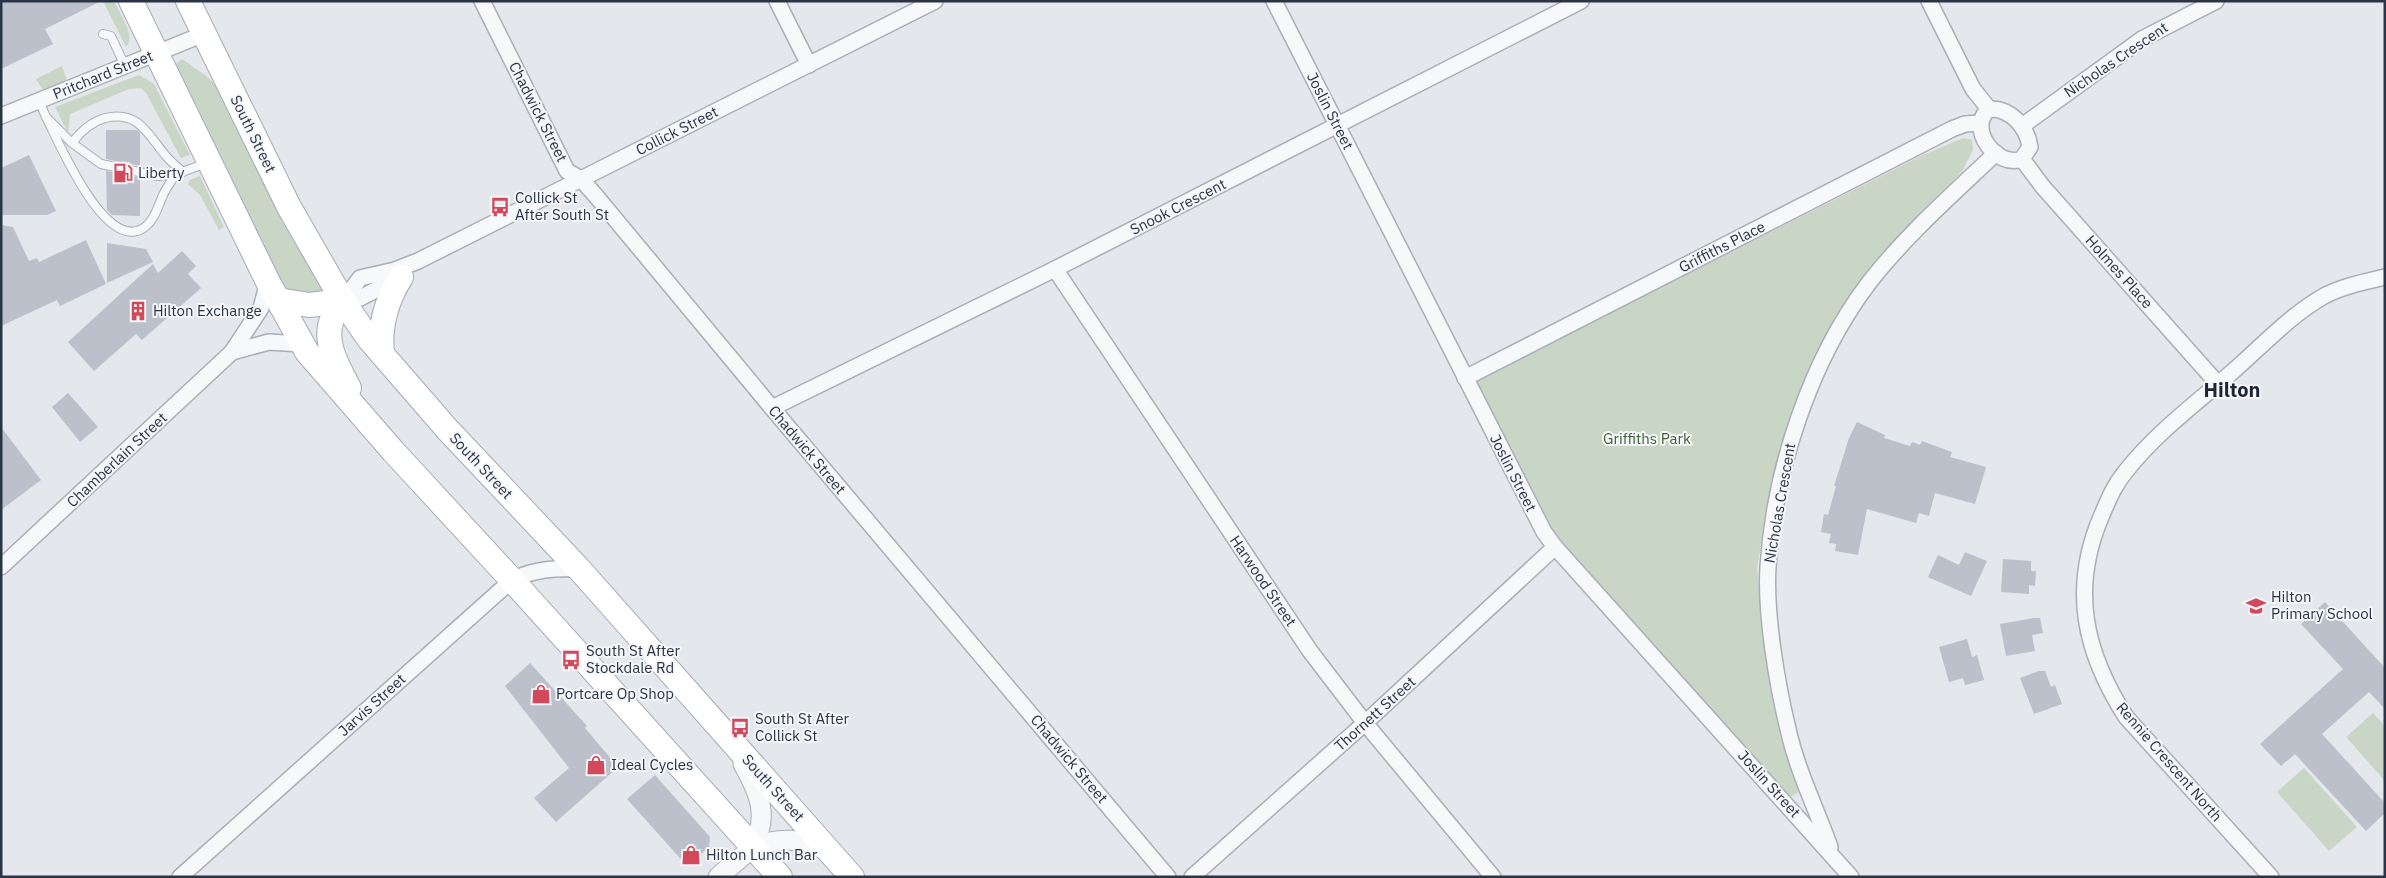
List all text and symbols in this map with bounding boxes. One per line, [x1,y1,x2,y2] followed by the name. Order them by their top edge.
[2060,18,2171,101] street label: Nicholas Crescent
[50,46,156,103] street label: Pritchard Street
[505,58,572,165] street label: Chadwick Street
[1303,69,1358,153] street label: Joslin Street
[226,92,280,176] street label: South Street
[633,102,721,159] street label: Collick Street
[112,162,134,184] fuel station icon: Liberty
[138,163,185,182] place label: Liberty
[1127,174,1229,239] street label: Snook Crescent
[515,188,609,224] place label: Collick St After South St
[489,196,511,218] bus stop icon: Collick St After South St
[1675,217,1768,276] street label: Griffiths Place
[2081,231,2157,312] street label: Holmes Place
[127,300,149,322] building icon: Hilton Exchange
[153,301,262,320] place label: Hilton Exchange
[2204,376,2260,403] district label: Hilton
[765,401,850,498] street label: Chadwick Street
[62,408,171,511] street label: Chamberlain Street
[446,428,517,503] street label: South Street
[1603,429,1691,448] park label: Griffiths Park
[1486,431,1541,515] street label: Joslin Street
[1760,441,1799,564] street label: Nicholas Crescent
[1226,532,1301,630] street label: Harwood Street
[2271,587,2373,623] place label: Hilton Primary School
[2245,595,2267,617] school or university icon: Hilton Primary School
[586,641,680,677] place label: South St After Stockdale Rd
[560,649,582,671] bus stop icon: South St After Stockdale Rd
[334,669,409,740] street label: Jarvis Street
[1330,672,1419,755] street label: Thornett Street
[530,683,552,705] shop icon: Portcare Op Shop
[556,684,674,703] place label: Portcare Op Shop
[2112,698,2226,825] street label: Rennie Crescent North
[755,709,849,745] place label: South St After Collick St
[1027,710,1112,807] street label: Chadwick Street
[729,717,751,739] bus stop icon: South St After Collick St
[1734,746,1805,821] street label: Joslin Street
[738,750,809,825] street label: South Street
[585,754,607,776] shop icon: Ideal Cycles
[611,755,693,774] place label: Ideal Cycles
[680,844,702,866] shop icon: Hilton Lunch Bar
[706,845,818,864] place label: Hilton Lunch Bar

